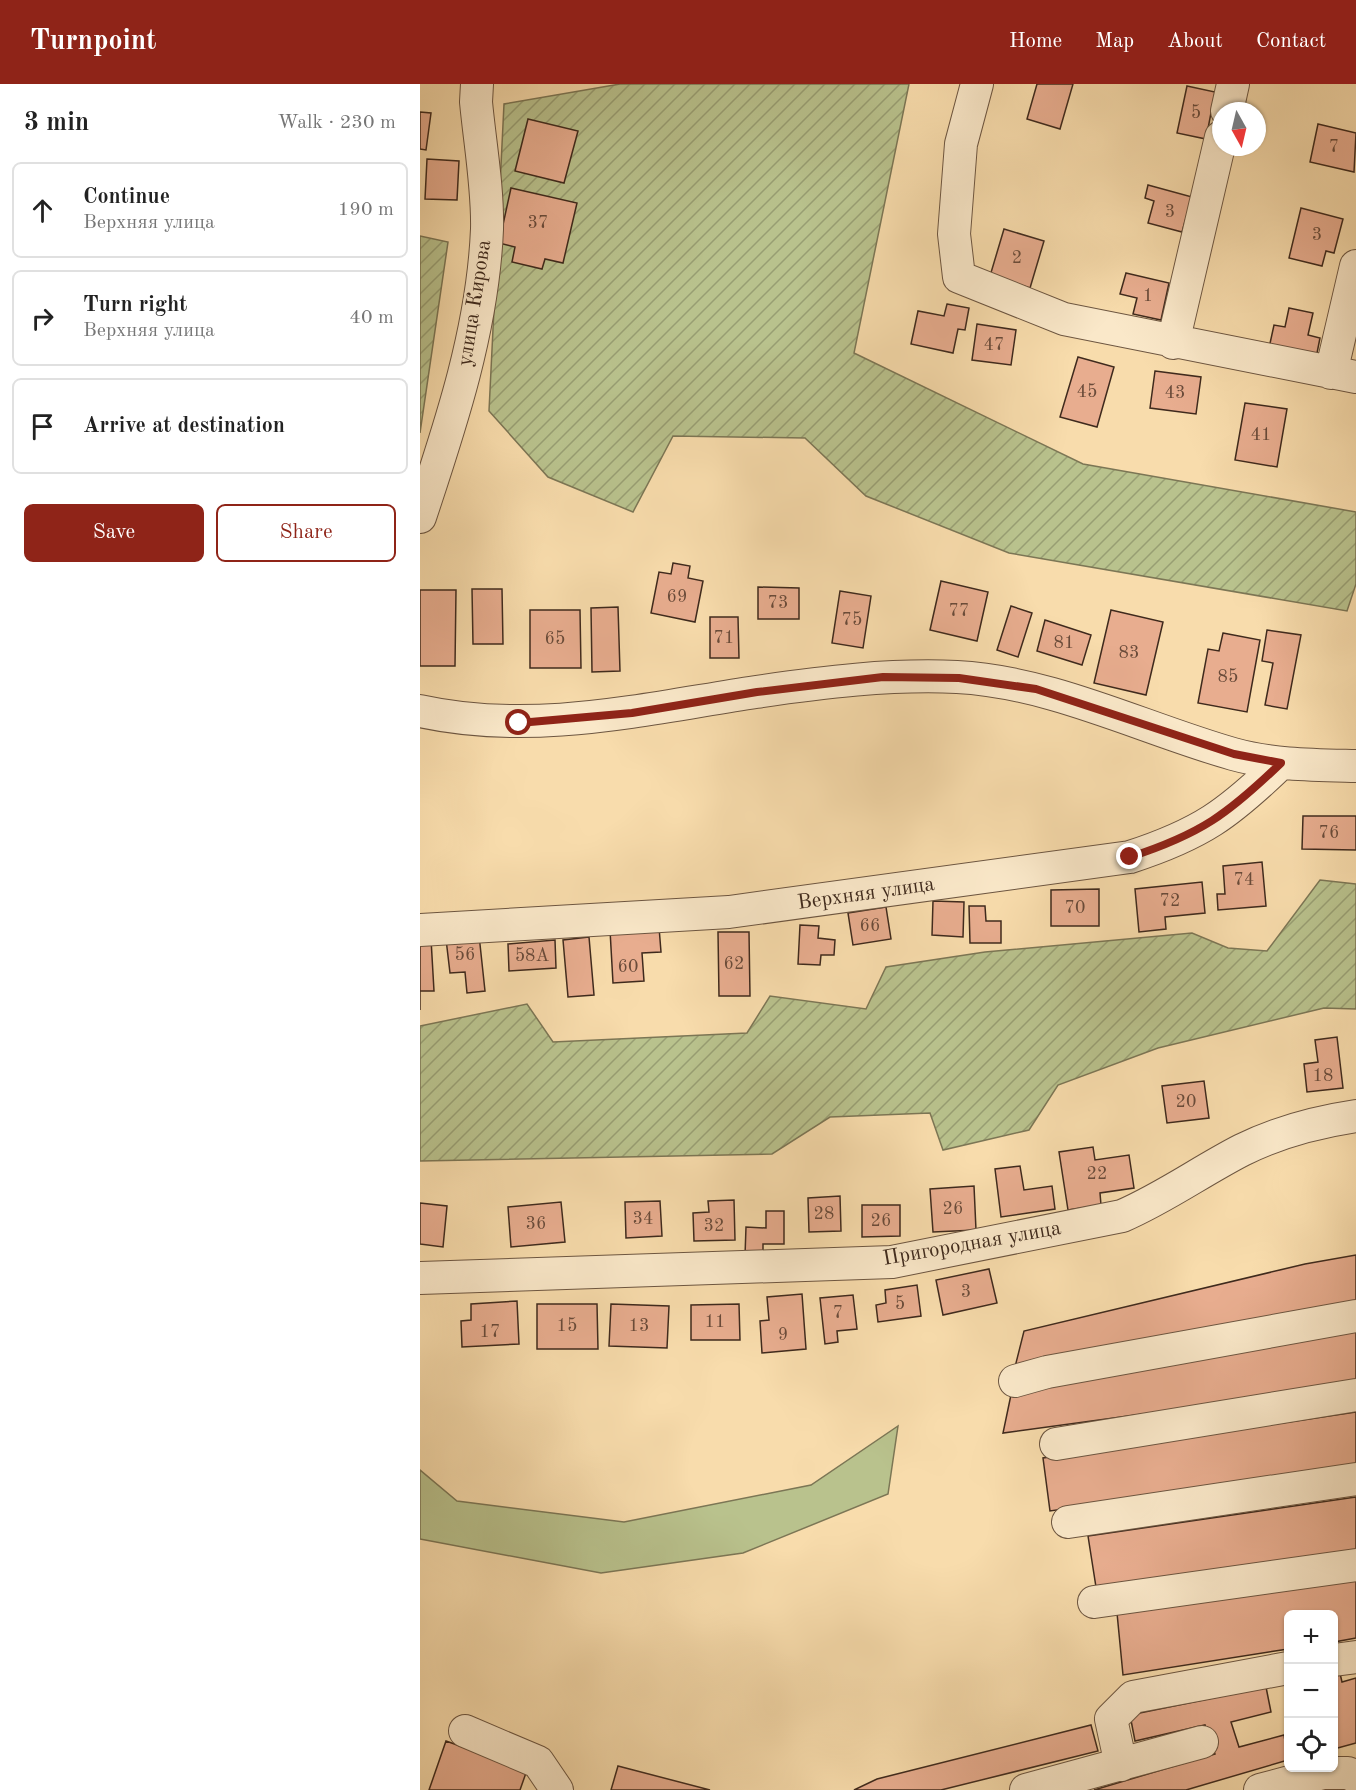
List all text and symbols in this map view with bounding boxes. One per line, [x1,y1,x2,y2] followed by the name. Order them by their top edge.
[30,28,157,56] text: Turnpoint
[1009,31,1062,52] text: Home
[1095,31,1134,52] text: Map
[1167,31,1223,52] text: About
[1256,31,1326,52] text: Contact
[1212,102,1266,156] north arrow
[1191,104,1201,122] house number: 5
[24,110,89,136] text: 3 min
[277,113,396,133] text: Walk · 230 m
[1329,138,1339,156] house number: 7
[83,186,170,208] text: Continue
[26,194,59,227] icon: ahead
[338,200,394,220] text: 190 m
[1165,203,1175,221] house number: 3
[83,213,215,233] text: Верхняя улица
[528,214,548,232] house number: 37
[1312,226,1322,244] house number: 3
[455,238,495,368] street label: улица Кирова
[1012,249,1022,267] house number: 2
[1143,287,1153,305] house number: 1
[83,294,187,316] text: Turn right
[26,302,59,335] icon: right
[349,308,394,328] text: 40 m
[83,321,215,341] text: Верхняя улица
[984,336,1004,354] house number: 47
[1077,383,1097,401] house number: 45
[1165,384,1185,402] house number: 43
[26,410,59,443] icon: arrive
[83,415,285,437] text: Arrive at destination
[1251,426,1271,444] house number: 41
[24,504,204,562] button: Save
[216,504,396,562] button: Share
[667,588,687,606] house number: 69
[768,594,788,612] house number: 73
[949,602,969,620] house number: 77
[842,611,862,629] house number: 75
[714,629,734,647] house number: 71
[545,630,565,648] house number: 65
[1054,634,1074,652] house number: 81
[1119,644,1139,662] house number: 83
[1218,668,1238,686] house number: 85
[505,709,531,735] route start
[1319,824,1339,842] house number: 76
[1116,843,1142,869] route end
[1234,871,1254,889] house number: 74
[796,874,936,914] street label: Верхняя улица
[1160,892,1180,910] house number: 72
[1065,899,1085,917] house number: 70
[860,917,880,935] house number: 66
[455,946,475,964] house number: 56
[515,947,550,965] house number: 58А
[724,955,744,973] house number: 62
[618,958,638,976] house number: 60
[1313,1067,1333,1085] house number: 18
[1176,1093,1196,1111] house number: 20
[1087,1165,1107,1183] house number: 22
[943,1200,963,1218] house number: 26
[814,1205,834,1223] house number: 28
[633,1210,653,1228] house number: 34
[871,1212,891,1230] house number: 26
[526,1215,546,1233] house number: 36
[704,1217,724,1235] house number: 32
[881,1218,1063,1270] street label: Пригородная улица
[961,1283,971,1301] house number: 3
[895,1295,905,1313] house number: 5
[833,1304,843,1322] house number: 7
[705,1313,725,1331] house number: 11
[557,1317,577,1335] house number: 15
[629,1317,649,1335] house number: 13
[480,1323,500,1341] house number: 17
[778,1326,788,1344] house number: 9
[1284,1610,1338,1772] map controls
[1284,1610,1338,1664] button: +
[1284,1664,1338,1718] button: −
[1284,1718,1338,1772] button: locate

